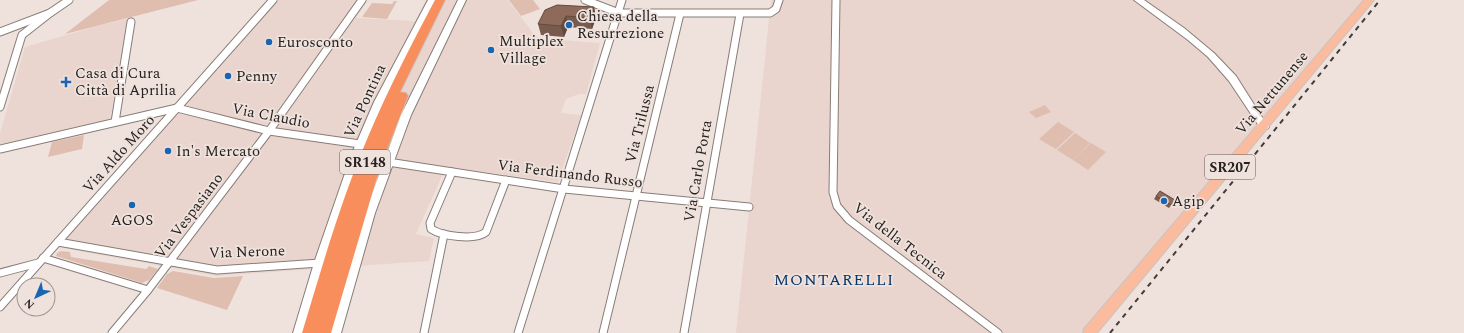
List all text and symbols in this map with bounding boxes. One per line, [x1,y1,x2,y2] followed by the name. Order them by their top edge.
[577,5,664,45] place label: Chiesa della Resurrezione
[564,20,574,30] marker: Chiesa della Resurrezione
[499,30,564,70] place label: Multiplex Village
[277,31,353,54] place label: Eurosconto
[264,37,274,47] marker: Eurosconto
[486,45,496,55] marker: Multiplex Village
[1230,46,1314,140] street label: Via Nettunense
[338,60,392,142] street label: Via Pontina
[75,62,177,102] place label: Casa di Cura Città di Aprilia
[236,65,278,88] place label: Penny
[223,71,233,81] marker: Penny
[60,76,72,88] marker: Casa di Cura Città di Aprilia
[619,82,661,166] street label: Via Trilussa
[230,97,312,135] street label: Via Claudio
[77,109,161,199] street label: Via Aldo Moro
[678,117,718,224] street label: Via Carlo Porta
[176,140,260,163] place label: In's Mercato
[163,146,173,156] marker: In's Mercato
[340,150,390,174] road number: SR148
[496,154,644,194] street label: Via Ferdinando Russo
[1205,155,1255,179] road number: SR207
[149,168,229,264] street label: Via Vespasiano
[1172,190,1204,213] place label: Agip
[1159,196,1169,206] marker: Agip
[848,197,953,286] street label: Via della Tecnica
[127,200,137,210] marker: AGOS
[111,209,153,232] place label: AGOS
[209,239,285,265] street label: Via Nerone
[774,268,894,292] district label: MONTARELLI
[16,277,56,317] north arrow
[20,295,39,313] text: N

